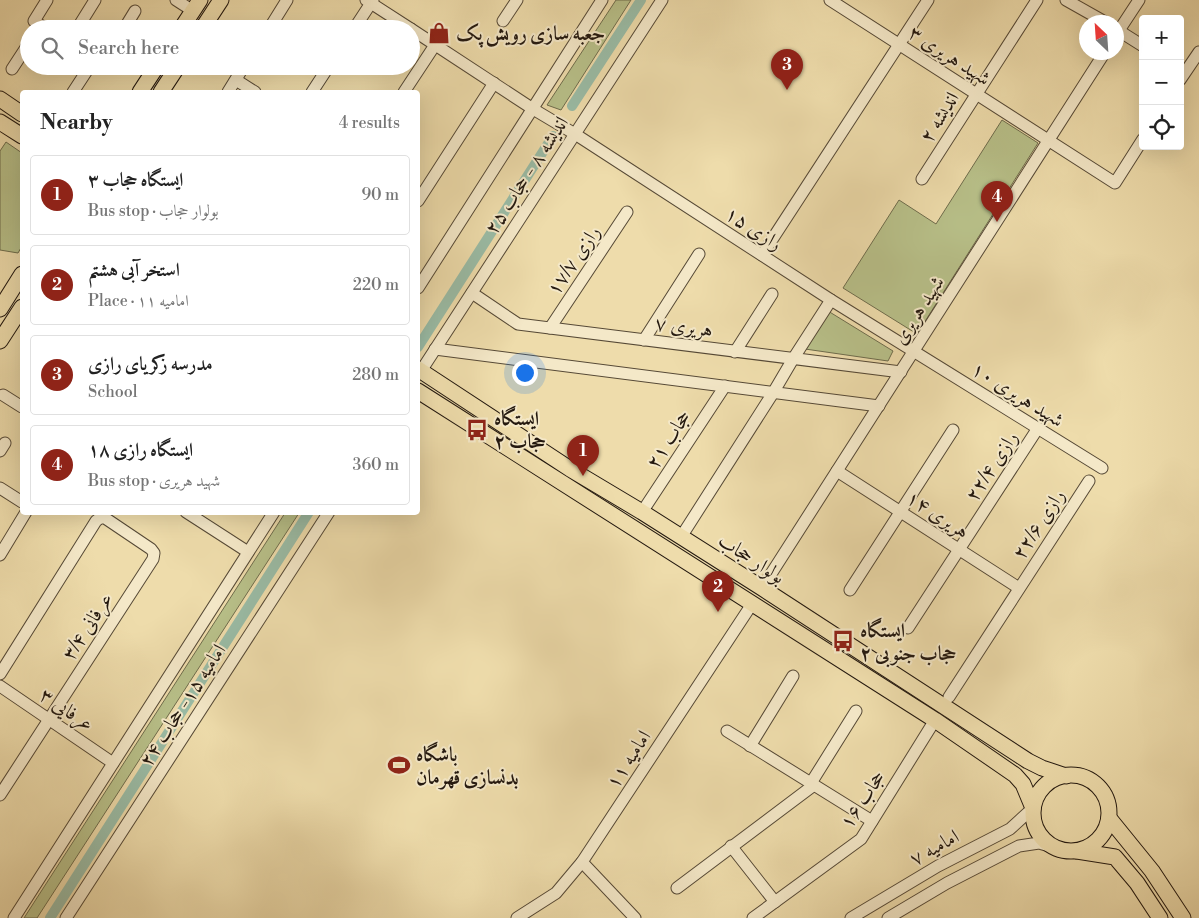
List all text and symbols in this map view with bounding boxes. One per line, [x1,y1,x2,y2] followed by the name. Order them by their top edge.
[1079,15,1124,60] north arrow
[1139,15,1184,150] map controls
[1139,15,1184,60] button: +
[20,20,420,75] search box
[426,20,452,46] shop icon: جعبه سازی رویش پک
[904,21,995,92] street label: شهید هریری ۳
[456,22,605,48] place label: جعبه سازی رویش پک
[38,34,66,62] icon: search
[78,36,179,60] text: Search here
[771,49,803,90] pin: 3
[1139,60,1184,105] button: −
[915,88,965,148] street label: اندیشه ۲
[1139,105,1184,150] button: locate
[40,110,113,136] text: Nearby
[480,112,575,240] street label: اندیشه ۸ - حجاب ۲۵
[339,113,400,133] text: 4 results
[88,168,184,192] text: ایستگاه حجاب ۳
[981,181,1013,222] pin: 4
[53,185,61,205] text: 1
[361,185,399,205] text: 90 m
[88,201,219,221] text: Bus stop · بولوار حجاب
[720,202,786,257] street label: رازی ۱۵
[542,221,607,300] street label: رازی ۱۷/۷
[88,258,180,282] text: استخر آبی هشتم
[888,272,951,350] street label: شهید هریری
[52,275,62,295] text: 2
[353,275,399,295] text: 220 m
[88,291,189,311] text: Place · امامیه ۱۱
[653,312,714,343] street label: هریری ۷
[88,352,213,376] text: مدرسه زکریای رازی
[966,357,1068,434] street label: شهید هریری ۱۰
[512,360,538,386] your location
[52,365,62,385] text: 3
[352,365,399,385] text: 280 m
[88,382,137,402] text: School
[494,405,546,455] place label: ایستگاه حجاب ۲
[641,406,697,474] street label: حجاب ۲۱
[464,417,490,443] bus stop icon: ایستگاه حجاب ۲
[960,427,1024,507] street label: رازی ۲۲/۴
[567,435,599,476] pin: 1
[88,438,193,462] text: ایستگاه رازی ۱۸
[52,455,62,475] text: 4
[353,455,399,475] text: 360 m
[88,471,220,491] text: Bus stop · شهید هریری
[1007,485,1071,565] street label: رازی ۲۲/۶
[901,486,973,545] street label: هریری ۱۴
[713,528,789,590] street label: بولوار حجاب
[702,571,734,612] pin: 2
[57,588,119,665] street label: عرفانی ۳/۴
[860,617,957,668] place label: ایستگاه حجاب جنوبی ۲
[830,628,856,654] bus stop icon: ایستگاه حجاب جنوبی ۲
[134,640,232,772] street label: امامیه ۱۵- حجاب ۲۴
[34,683,98,737] street label: عرفایی ۳
[601,726,657,794] street label: امامیه ۱۱
[416,741,519,791] place label: باشگاه بدنسازی قهرمان
[386,752,412,778] sports icon: باشگاه بدنسازی قهرمان
[835,766,892,834] street label: حجاب ۱۶
[906,825,964,872] street label: امامیه ۷

